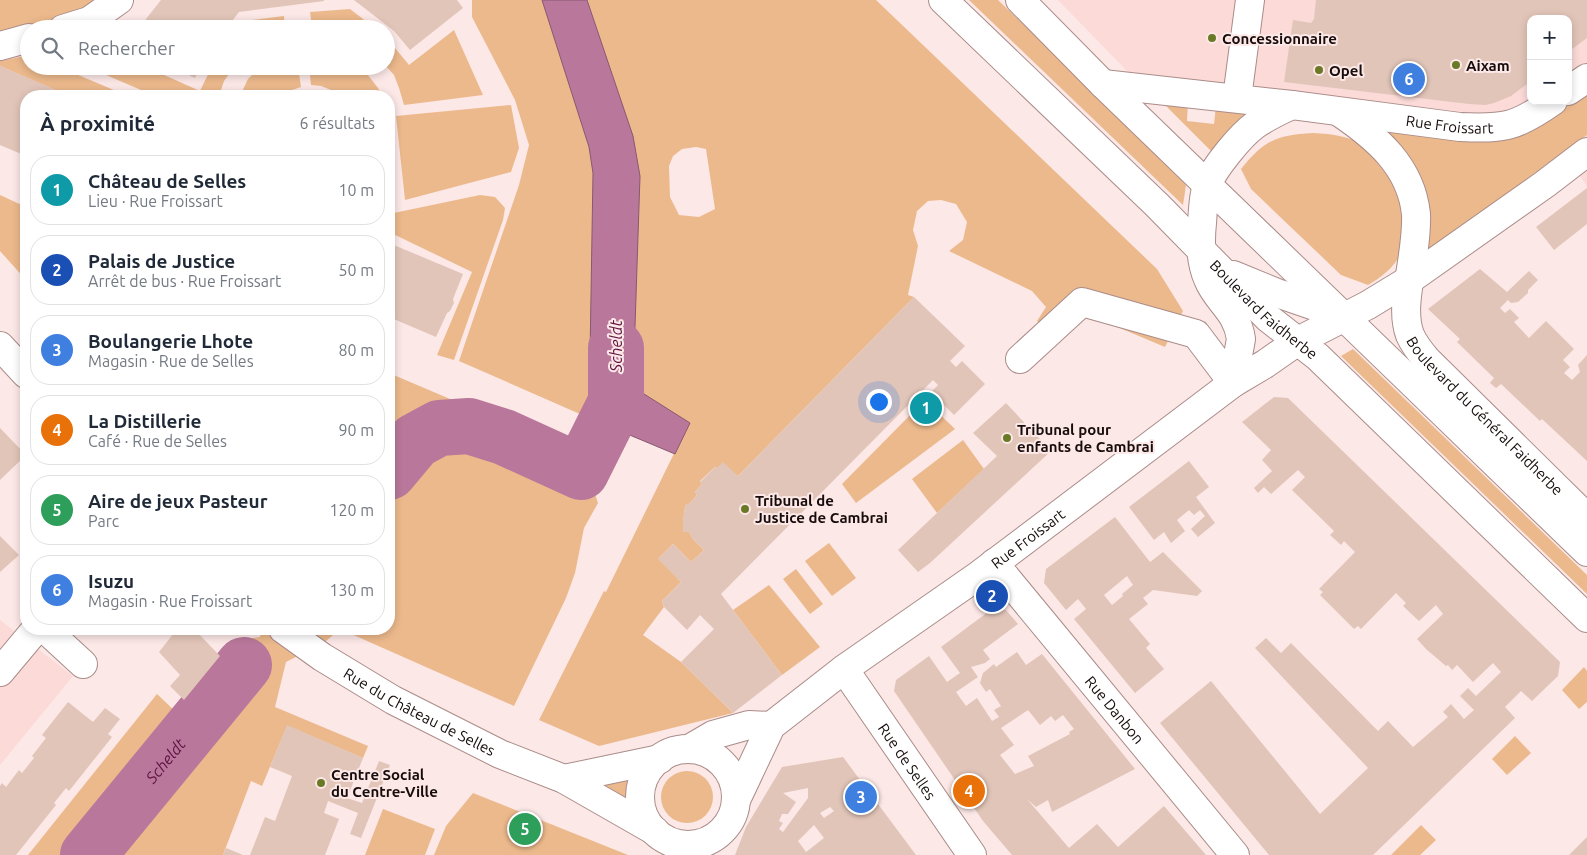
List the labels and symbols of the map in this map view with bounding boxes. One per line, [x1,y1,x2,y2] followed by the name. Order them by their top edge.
[1222,30,1337,47] place label: Concessionnaire
[1206,32,1218,44] marker: Concessionnaire
[1466,57,1510,74] place label: Aixam
[1450,59,1462,71] marker: Aixam
[1393,60,1425,98] pin: 6
[1329,62,1363,79] place label: Opel
[1313,64,1325,76] marker: Opel
[1405,111,1494,136] street label: Rue Froissart
[1207,256,1321,362] street label: Boulevard Faidherbe
[607,319,625,373] water label: Scheldt
[1404,333,1567,498] street label: Boulevard du Général Faidherbe
[866,389,892,415] your location
[910,389,942,427] pin: 1
[1017,421,1154,455] place label: Tribunal pour enfants de Cambrai
[1001,432,1013,444] marker: Tribunal pour enfants de Cambrai
[755,492,888,526] place label: Tribunal de Justice de Cambrai
[739,503,751,515] marker: Tribunal de Justice de Cambrai
[988,505,1068,571] street label: Rue Froissart
[976,577,1008,615] pin: 2
[341,664,498,759] street label: Rue du Château de Selles
[1082,672,1148,747] street label: Rue Danbon
[875,720,940,803] street label: Rue de Selles
[141,734,189,787] water label: Scheldt
[331,766,438,800] place label: Centre Social du Centre-Ville
[953,772,985,810] pin: 4
[315,777,327,789] marker: Centre Social du Centre-Ville
[845,778,877,816] pin: 3
[509,810,541,848] pin: 5

